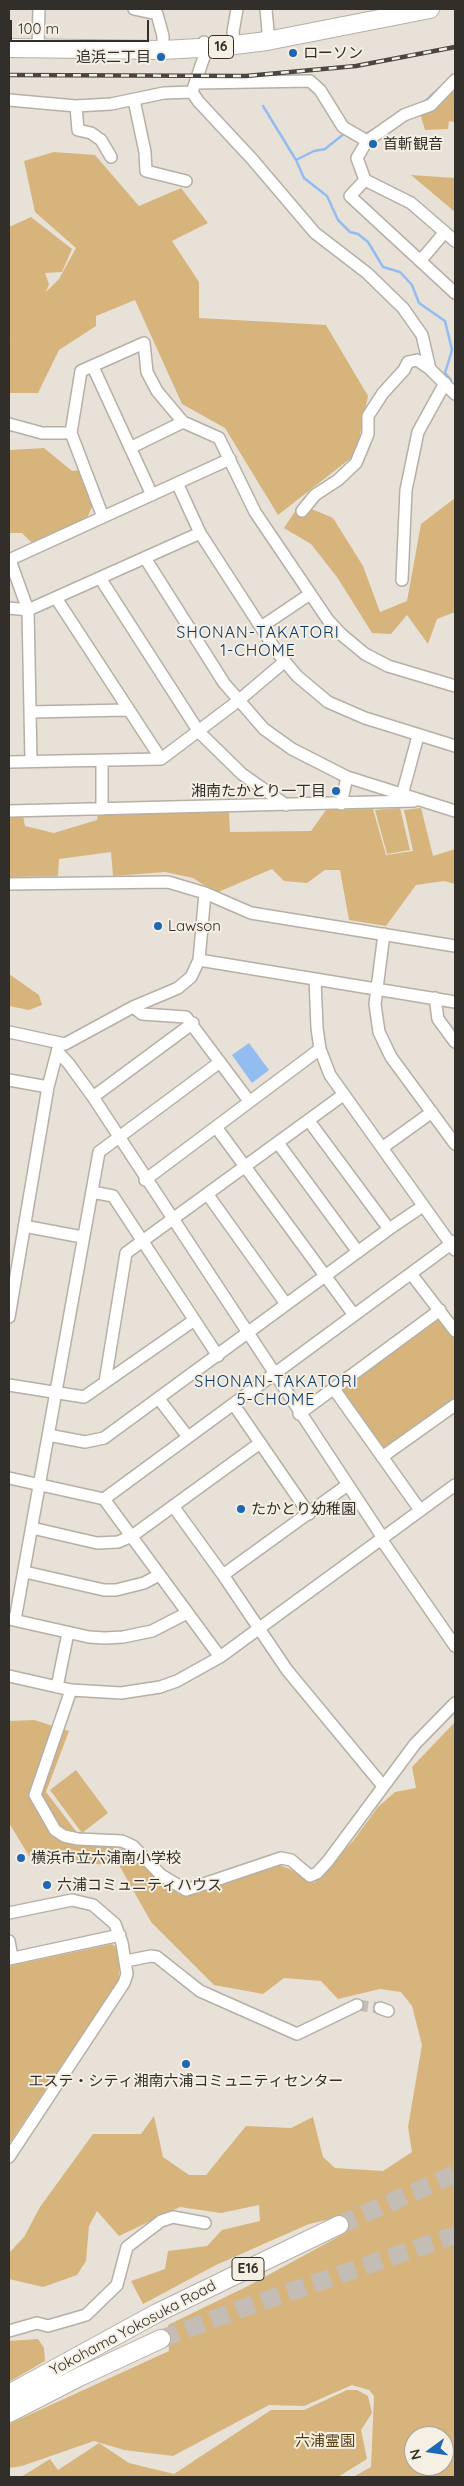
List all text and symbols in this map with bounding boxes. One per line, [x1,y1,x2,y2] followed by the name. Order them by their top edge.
[12,10,151,42] scale bar
[18,19,59,38] text: 100 m
[208,36,234,58] road number: 16
[303,44,363,62] place label: ローソン
[287,47,299,59] marker: ローソン
[76,48,151,66] place label: 追浜二丁目
[155,51,167,63] marker: 追浜二丁目
[383,135,443,153] place label: 首斬観音
[367,138,379,150] marker: 首斬観音
[174,623,342,661] district label: SHONAN-TAKATORI 1-CHOME
[191,782,326,800] place label: 湘南たかとり一丁目
[330,785,342,797] marker: 湘南たかとり一丁目
[168,917,221,935] place label: Lawson
[152,920,164,932] marker: Lawson
[192,1372,360,1410] district label: SHONAN-TAKATORI 5-CHOME
[251,1500,356,1518] place label: たかとり幼稚園
[235,1503,247,1515] marker: たかとり幼稚園
[31,1849,181,1867] place label: 横浜市立六浦南小学校
[15,1852,27,1864] marker: 横浜市立六浦南小学校
[57,1876,222,1894] place label: 六浦コミュニティハウス
[41,1879,53,1891] marker: 六浦コミュニティハウス
[180,2058,192,2070] marker: エステ・シティ湘南六浦コミュニティセンター
[29,2072,343,2090] place label: エステ・シティ湘南六浦コミュニティセンター
[232,2258,264,2280] road number: E16
[47,2276,219,2380] street label: Yokohama Yokosuka Road
[404,2426,454,2476] north arrow
[295,2432,355,2450] park label: 六浦霊園
[405,2447,425,2462] text: N

